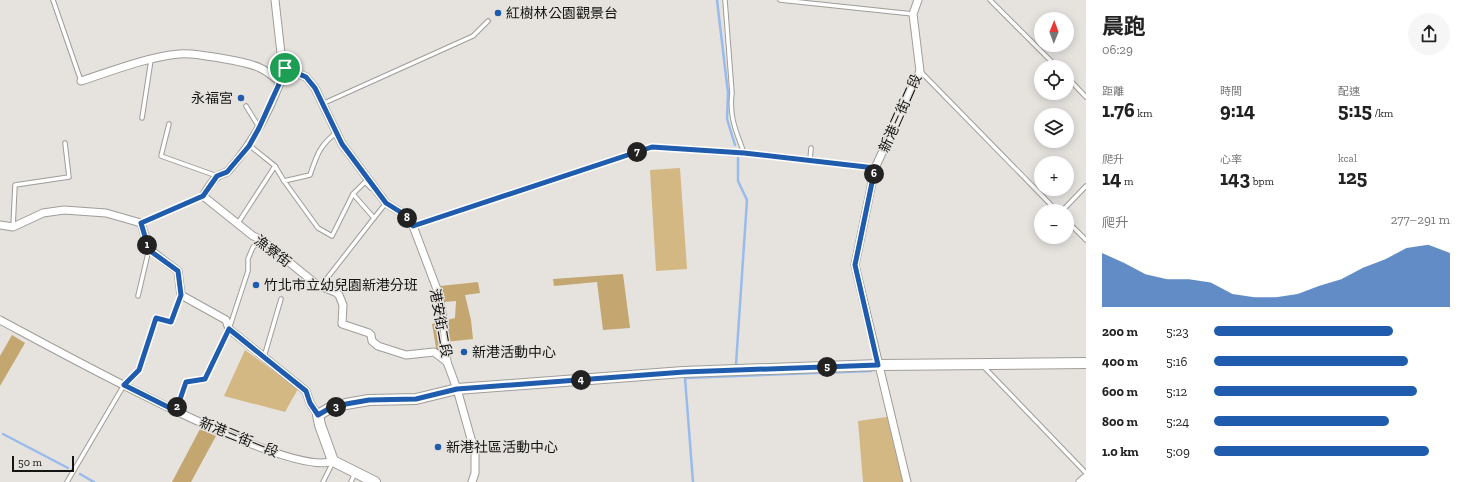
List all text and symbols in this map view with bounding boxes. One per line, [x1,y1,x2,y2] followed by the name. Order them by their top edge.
[506,5,618,22] place label: 紅樹林公園觀景台
[493,8,503,18] marker: 紅樹林公園觀景台
[1034,12,1074,52] north arrow
[1034,12,1074,244] map controls
[1102,13,1146,40] text: 晨跑
[1408,13,1450,55] button: share
[1102,42,1133,57] text: 06:29
[268,51,302,85] pin
[274,57,296,79] icon: arrive
[1034,60,1074,100] button: locate
[876,71,925,155] street label: 新港三街二段
[1102,85,1124,98] text: 距離
[1220,85,1242,98] text: 時間
[1338,85,1360,98] text: 配速
[191,90,233,107] place label: 永福宮
[236,93,246,103] marker: 永福宮
[1102,98,1135,122] text: 1.76
[1220,98,1255,122] text: 9:14
[1338,98,1372,122] text: 5:15
[1135,107,1152,120] text: km
[1372,107,1393,120] text: /km
[1034,108,1074,148] button: layers
[627,142,647,162] pin: 7
[634,145,640,158] text: 7
[1338,152,1357,165] text: kcal
[1102,153,1124,166] text: 爬升
[1220,153,1242,166] text: 心率
[1034,156,1074,196] button: +
[864,164,884,184] pin: 6
[1338,165,1367,189] text: 125
[1102,166,1121,190] text: 14
[1220,166,1250,190] text: 143
[871,167,877,180] text: 6
[1121,175,1133,188] text: m
[1250,175,1274,188] text: bpm
[1034,204,1074,244] button: −
[397,208,417,228] pin: 8
[404,211,410,224] text: 8
[1391,212,1450,227] text: 277–291 m
[1102,215,1128,230] text: 爬升
[251,232,295,271] street label: 漁寮街
[137,235,157,255] pin: 1
[145,238,149,251] text: 1
[264,277,418,294] place label: 竹北市立幼兒園新港分班
[251,280,261,290] marker: 竹北市立幼兒園新港分班
[426,287,455,359] street label: 港安街二段
[1102,324,1138,339] text: 200 m
[1166,324,1189,339] text: 5:23
[472,344,556,361] place label: 新港活動中心
[459,347,469,357] marker: 新港活動中心
[1102,354,1138,369] text: 400 m
[1166,354,1187,369] text: 5:16
[817,357,837,377] pin: 5
[824,360,830,373] text: 5
[571,370,591,390] pin: 4
[578,373,584,386] text: 4
[1102,384,1138,399] text: 600 m
[1166,384,1187,399] text: 5:12
[167,397,187,417] pin: 2
[326,397,346,417] pin: 3
[174,400,180,413] text: 2
[333,400,339,413] text: 3
[197,414,281,461] street label: 新港三街一段
[1102,414,1138,429] text: 800 m
[1166,414,1189,429] text: 5:24
[446,439,558,456] place label: 新港社區活動中心
[433,442,443,452] marker: 新港社區活動中心
[1102,444,1139,459] text: 1.0 km
[1166,444,1190,459] text: 5:09
[12,454,74,473] scale bar
[18,456,42,469] text: 50 m

